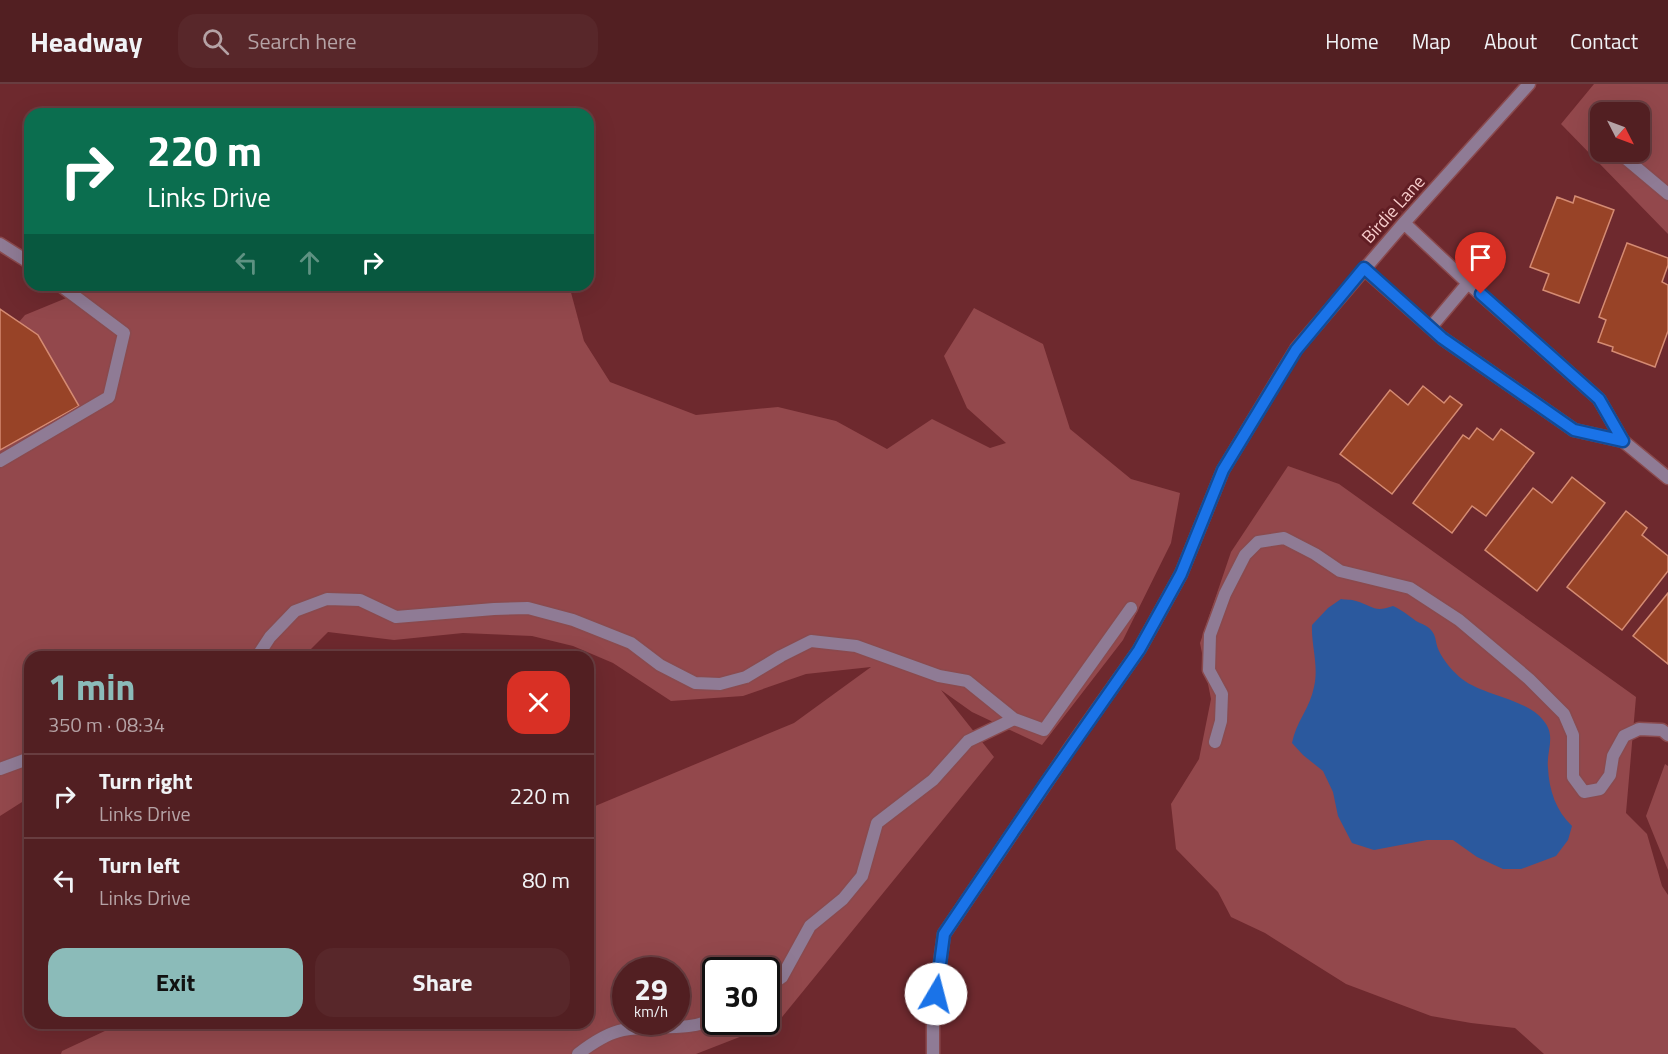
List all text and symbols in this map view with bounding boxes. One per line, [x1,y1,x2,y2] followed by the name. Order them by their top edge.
[178,14,598,68] search box
[30,20,142,63] text: Headway
[247,24,357,58] text: Search here
[199,25,232,58] icon: search
[1325,25,1379,57] text: Home
[1412,25,1451,57] text: Map
[1484,25,1537,57] text: About
[1570,25,1638,57] text: Contact
[1590,102,1650,162] north arrow
[1590,102,1650,162] map controls
[147,118,262,182] text: 220 m
[48,132,126,210] icon: right
[1355,169,1431,249] street label: Birdie Lane
[147,176,271,217] text: Links Drive
[1455,232,1506,294] pin
[1464,241,1497,274] icon: arrive
[230,246,263,279] icon: left
[293,246,326,279] icon: ahead
[356,246,389,279] icon: right
[48,659,135,714] text: 1 min
[507,671,570,734] button: close
[48,709,165,740] text: 350 m · 08:34
[99,764,193,798] text: Turn right
[510,779,570,813] text: 220 m
[48,780,81,813] icon: right
[99,798,191,829] text: Links Drive
[99,848,180,882] text: Turn left
[522,863,570,897] text: 80 m
[48,864,81,897] icon: left
[99,882,191,913] text: Links Drive
[48,948,303,1017] button: Exit
[315,948,570,1017] button: Share
[702,957,780,1035] speed limit sign: 30
[904,962,968,1026] position arrow
[634,966,668,1012] text: 29
[634,1000,668,1023] text: km/h

